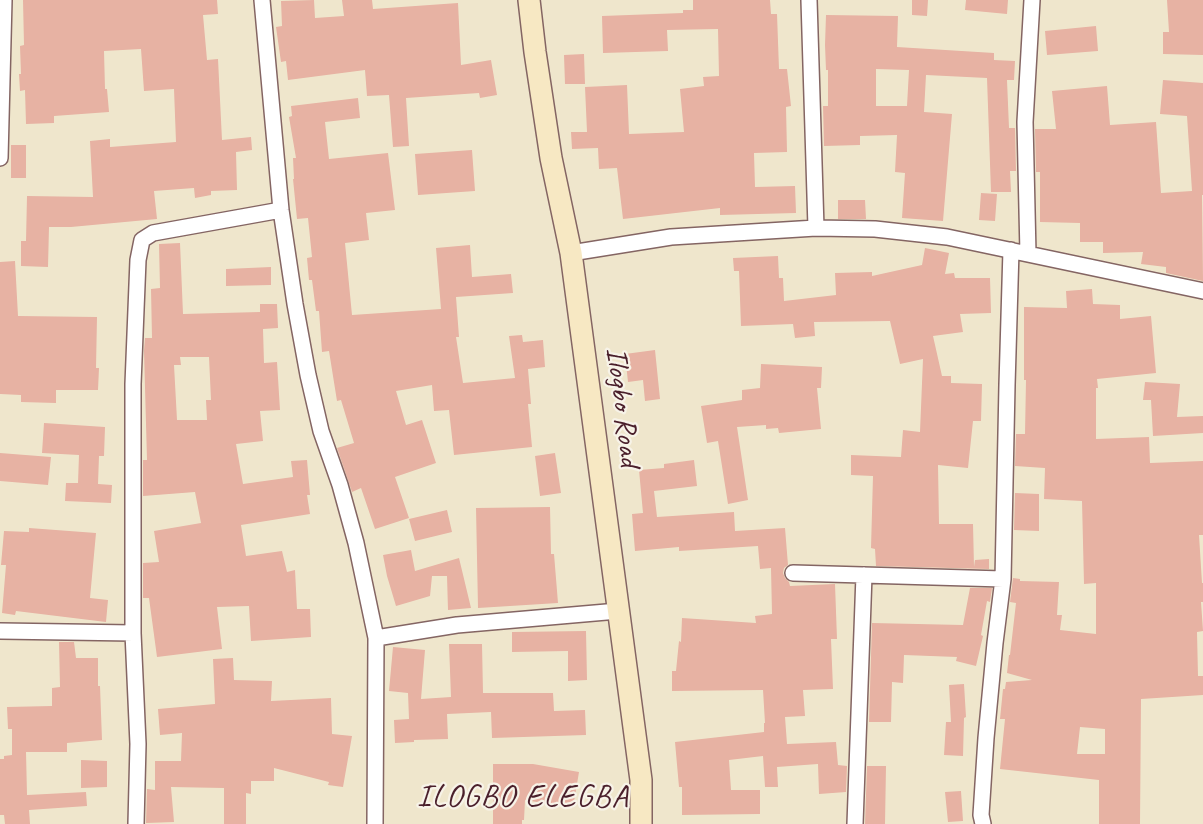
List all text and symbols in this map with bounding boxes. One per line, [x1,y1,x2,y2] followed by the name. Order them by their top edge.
[597,345,647,469] street label: Ilogbo Road
[417,779,629,817] district label: ILOGBO ELEGBA

